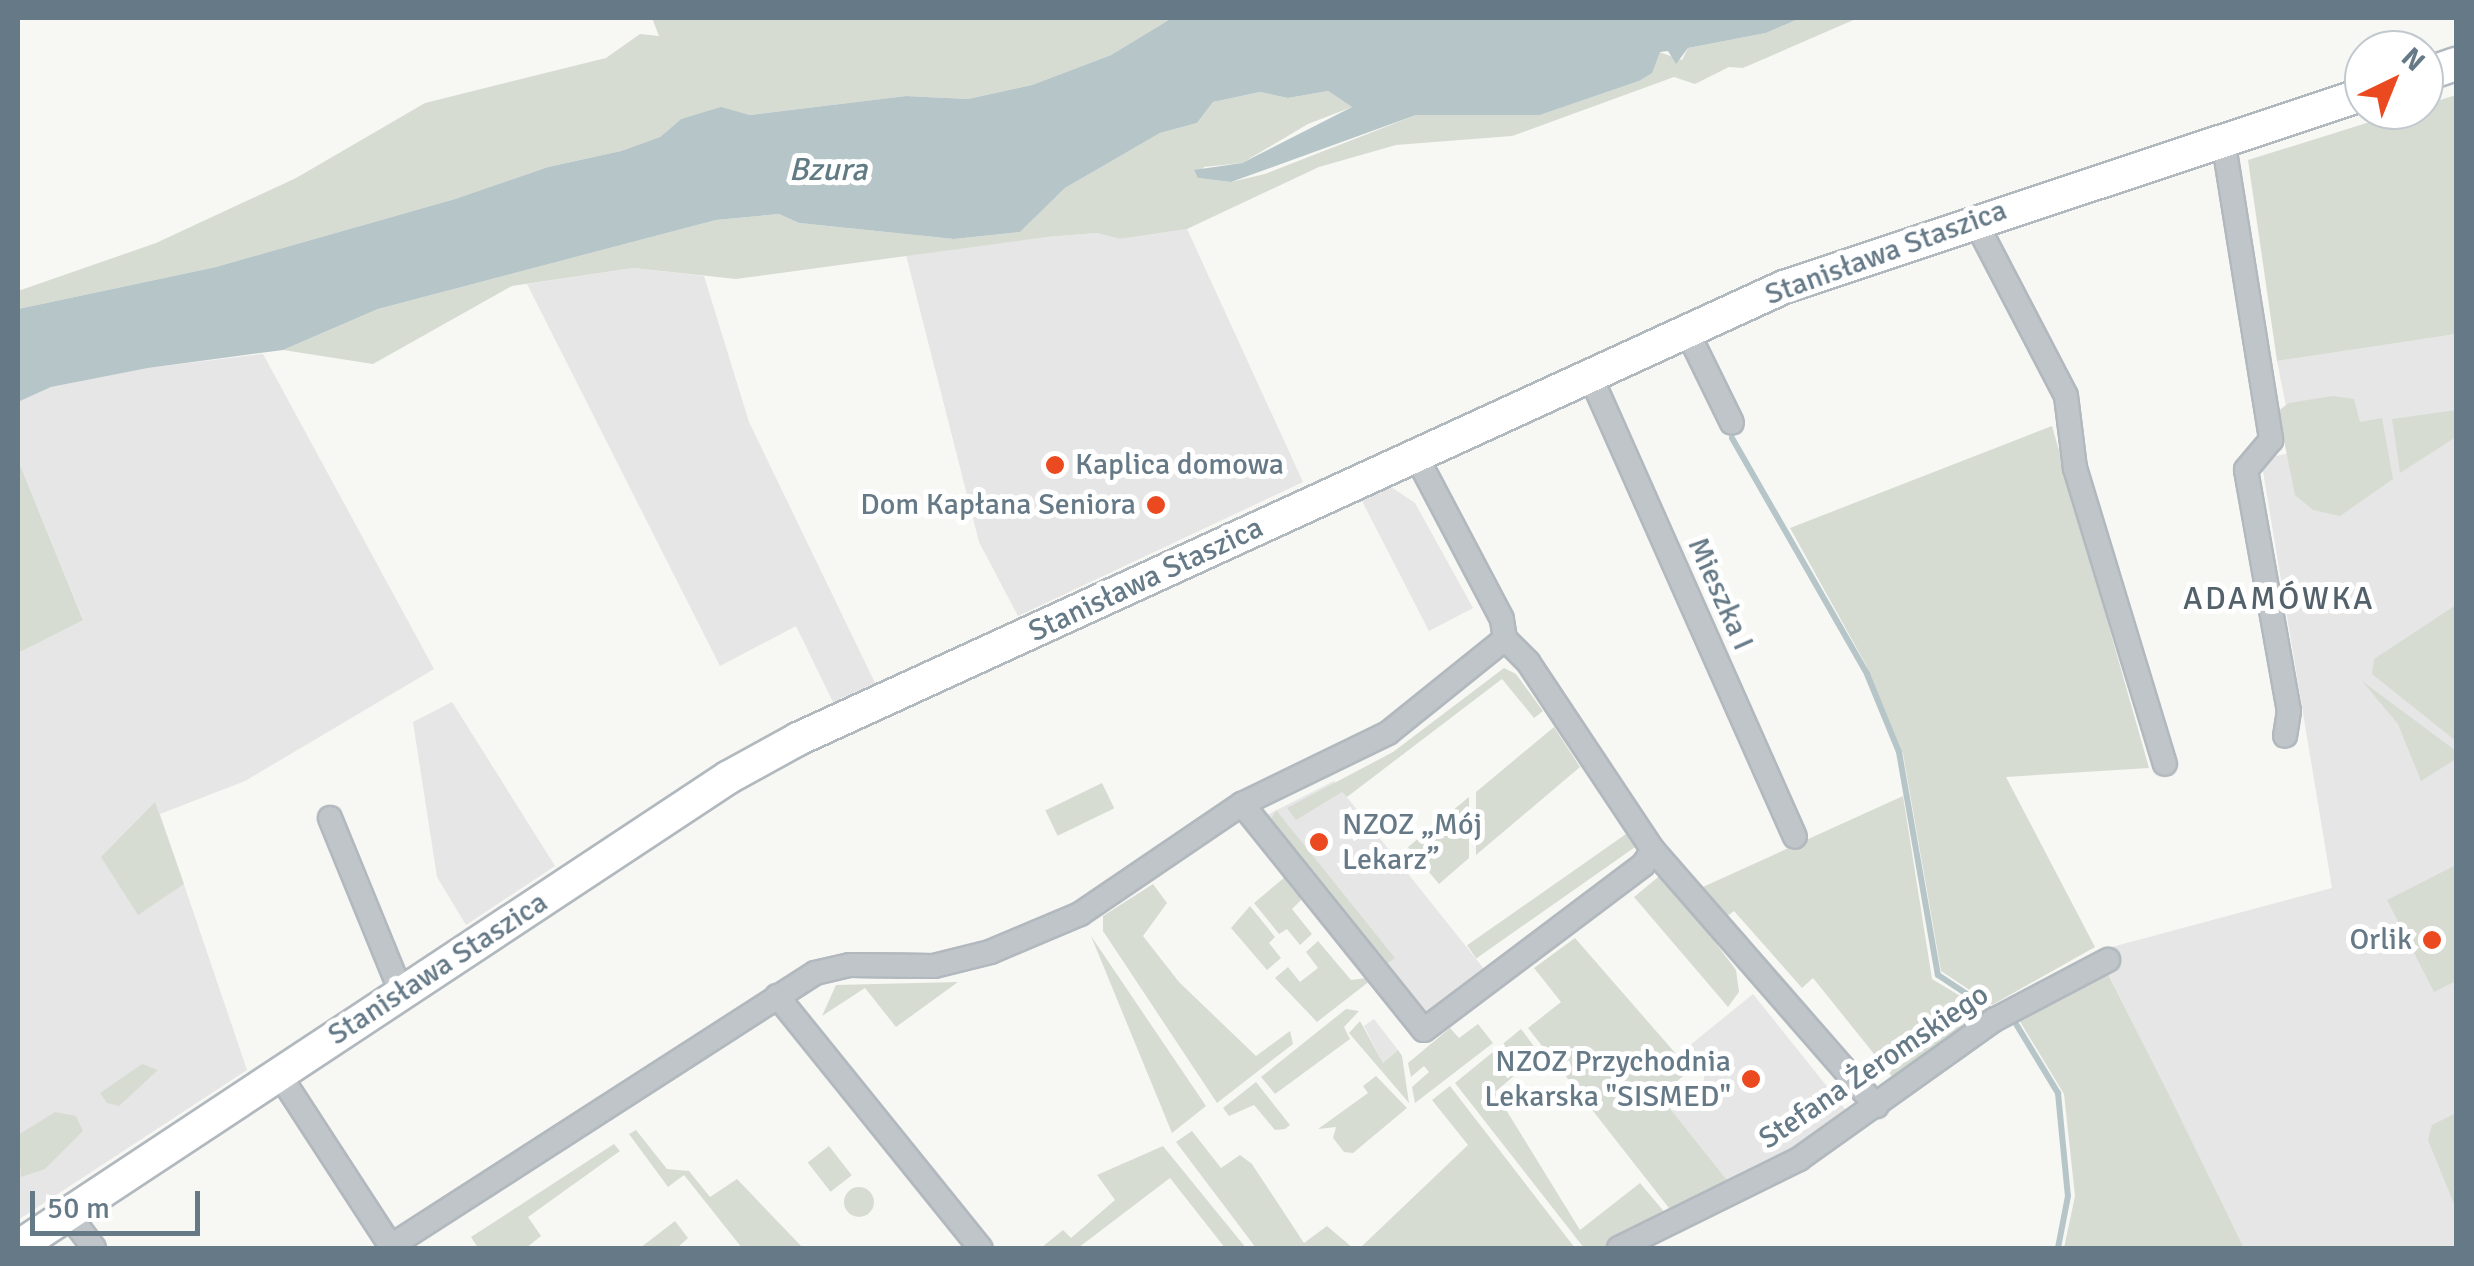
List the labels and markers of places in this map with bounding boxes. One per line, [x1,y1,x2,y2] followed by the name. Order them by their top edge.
[1075,447,1284,483] place label: Kaplica domowa
[1044,454,1066,476] marker: Kaplica domowa
[860,487,1136,523] place label: Dom Kapłana Seniora
[1145,494,1167,516] marker: Dom Kapłana Seniora
[1342,807,1482,878] place label: NZOZ „Mój Lekarz”
[1306,829,1332,855] marker: NZOZ „Mój Lekarz”
[2349,922,2412,958] place label: Orlik
[2421,929,2443,951] marker: Orlik
[1484,1044,1731,1114] place label: NZOZ Przychodnia Lekarska "SISMED"
[1740,1068,1762,1090] marker: NZOZ Przychodnia Lekarska "SISMED"

